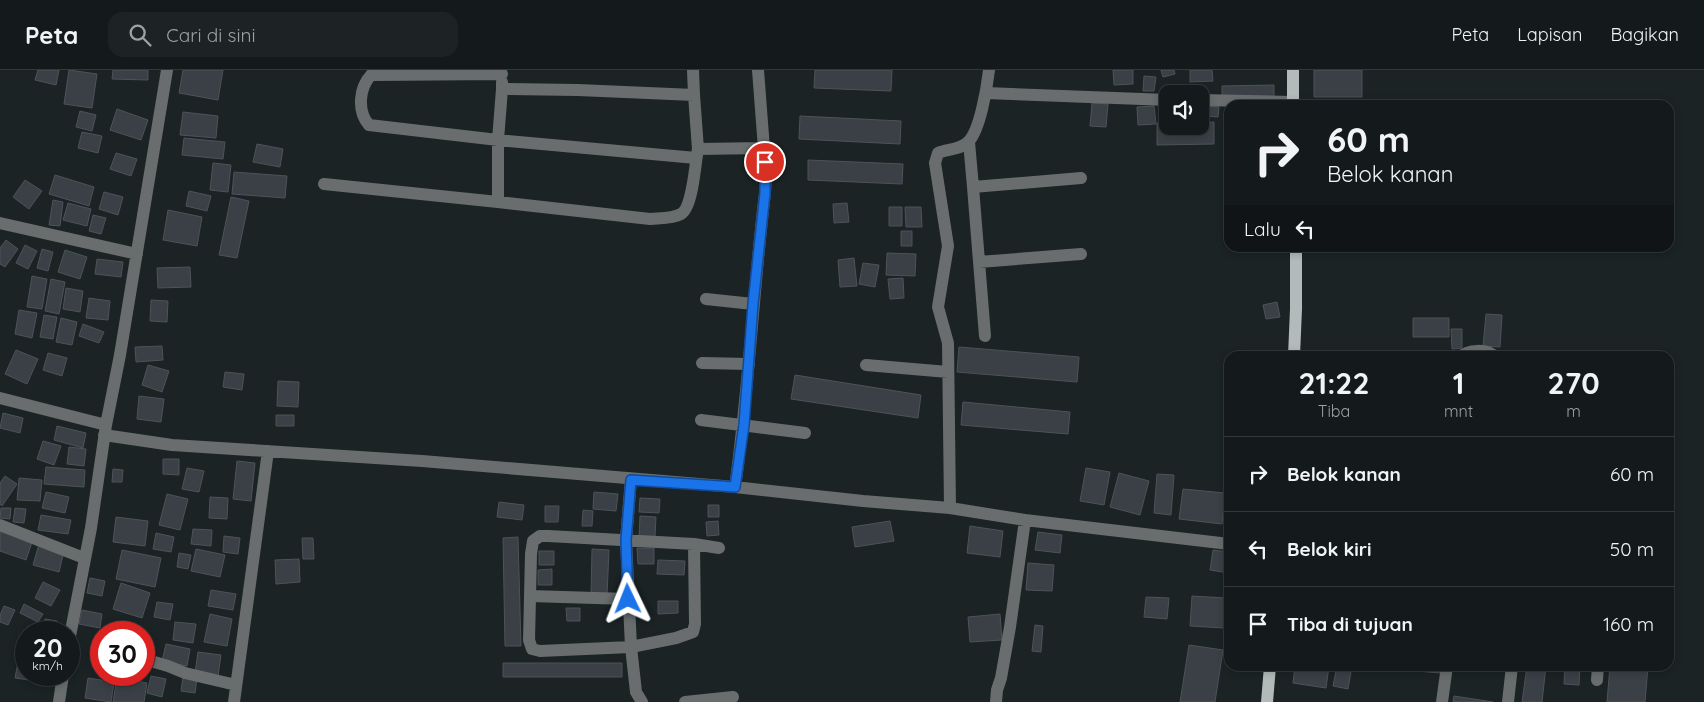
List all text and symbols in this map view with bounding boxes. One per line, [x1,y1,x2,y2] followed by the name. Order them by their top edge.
[108,12,458,57] search box
[25,20,78,50] text: Peta
[126,21,154,49] icon: search
[166,23,256,47] text: Cari di sini
[1452,23,1489,46] text: Peta
[1517,23,1582,46] text: Lapisan
[1610,23,1679,46] text: Bagikan
[1159,85,1209,135] map controls
[1159,85,1209,135] button: sound
[1327,117,1410,161] text: 60 m
[1244,120,1309,185] icon: right
[744,141,786,183] pin
[751,148,779,176] icon: arrive
[1327,160,1453,188] text: Belok kanan
[1291,215,1319,243] icon: left
[1244,217,1281,241] text: Lalu
[1298,364,1370,402] text: 21:22
[1453,364,1464,402] text: 1
[1548,364,1600,402] text: 270
[1318,401,1350,421] text: Tiba
[1444,401,1473,421] text: mnt
[1566,401,1581,421] text: m
[1244,460,1272,488] icon: right
[1287,462,1401,486] text: Belok kanan
[1610,462,1654,486] text: 60 m
[1244,535,1272,563] icon: left
[1287,537,1372,561] text: Belok kiri
[1610,537,1654,561] text: 50 m
[601,572,653,624] position arrow
[1244,610,1272,638] icon: arrive
[1287,612,1413,636] text: Tiba di tujuan
[1603,612,1654,636] text: 160 m
[90,621,155,686] speed limit sign: 30
[33,632,62,663] text: 20
[32,658,63,673] text: km/h

